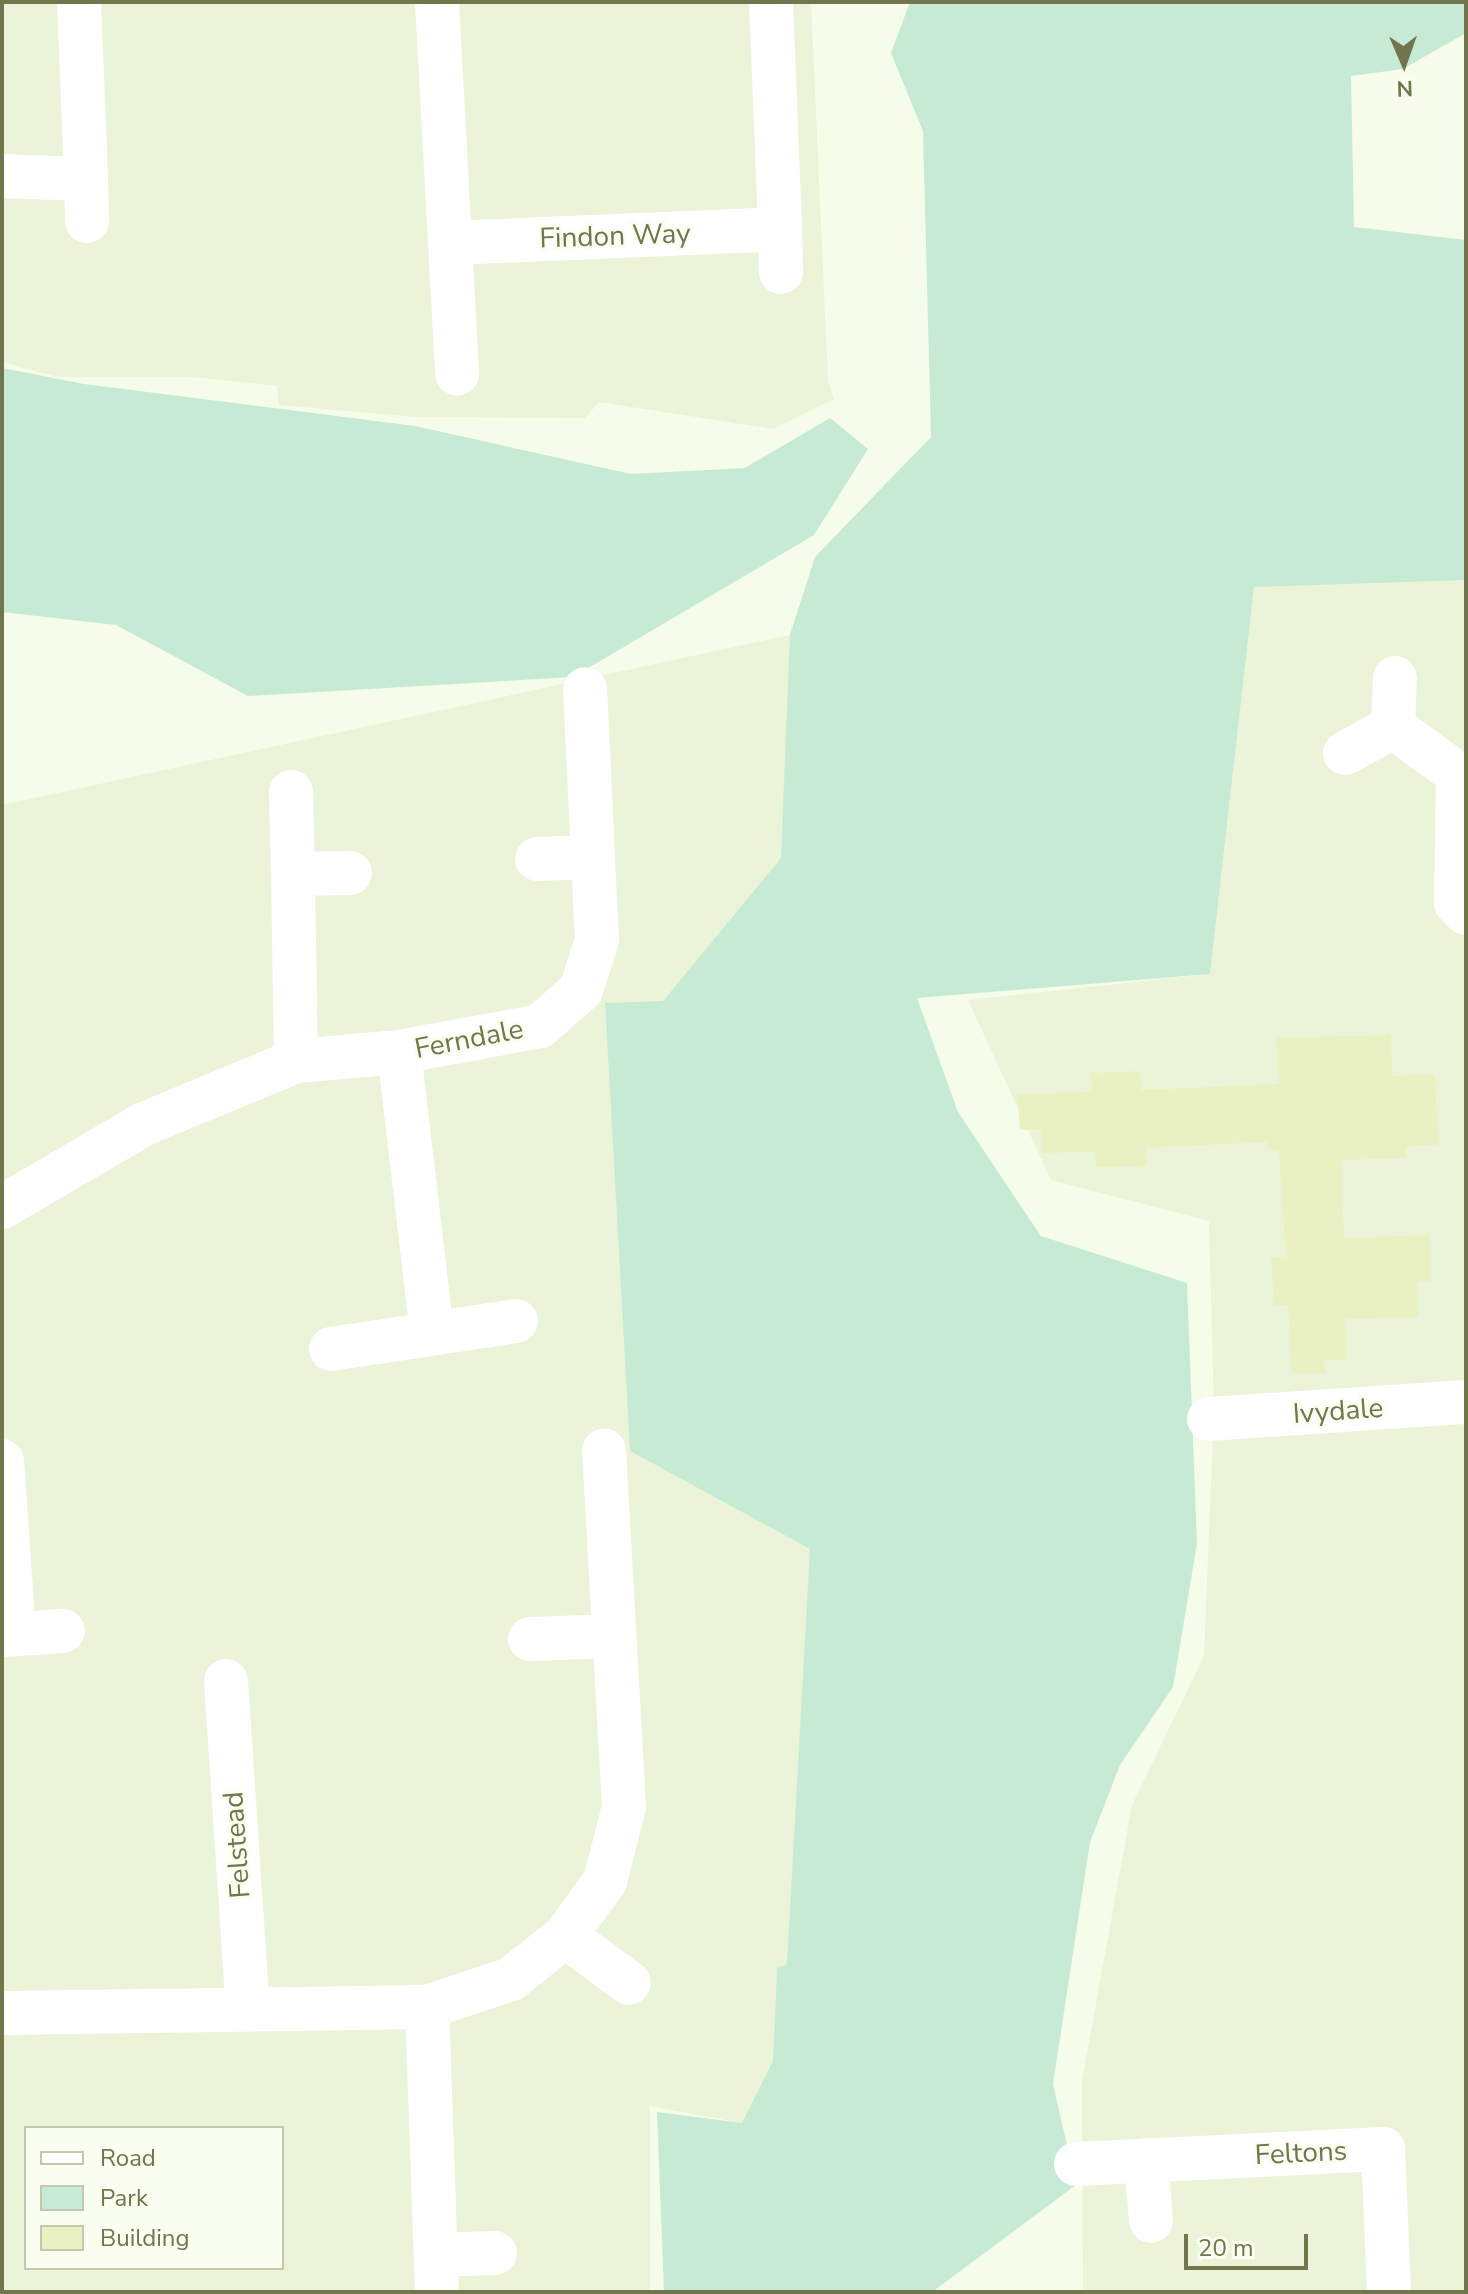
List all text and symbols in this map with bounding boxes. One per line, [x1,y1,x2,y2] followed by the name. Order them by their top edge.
[1364,24,1444,104] north arrow
[1396,73,1414,103] text: N
[539,217,691,255] street label: Findon Way
[412,1012,526,1066] street label: Ferndale
[1292,1391,1384,1431] street label: Ivydale
[217,1791,257,1899] street label: Felstead
[24,2126,284,2270] legend
[1254,2134,1348,2172] street label: Feltons
[100,2142,156,2174] text: Road
[100,2182,148,2214] text: Park
[1188,2218,1312,2268] scale bar
[100,2222,190,2254] text: Building
[1198,2232,1254,2264] text: 20 m

